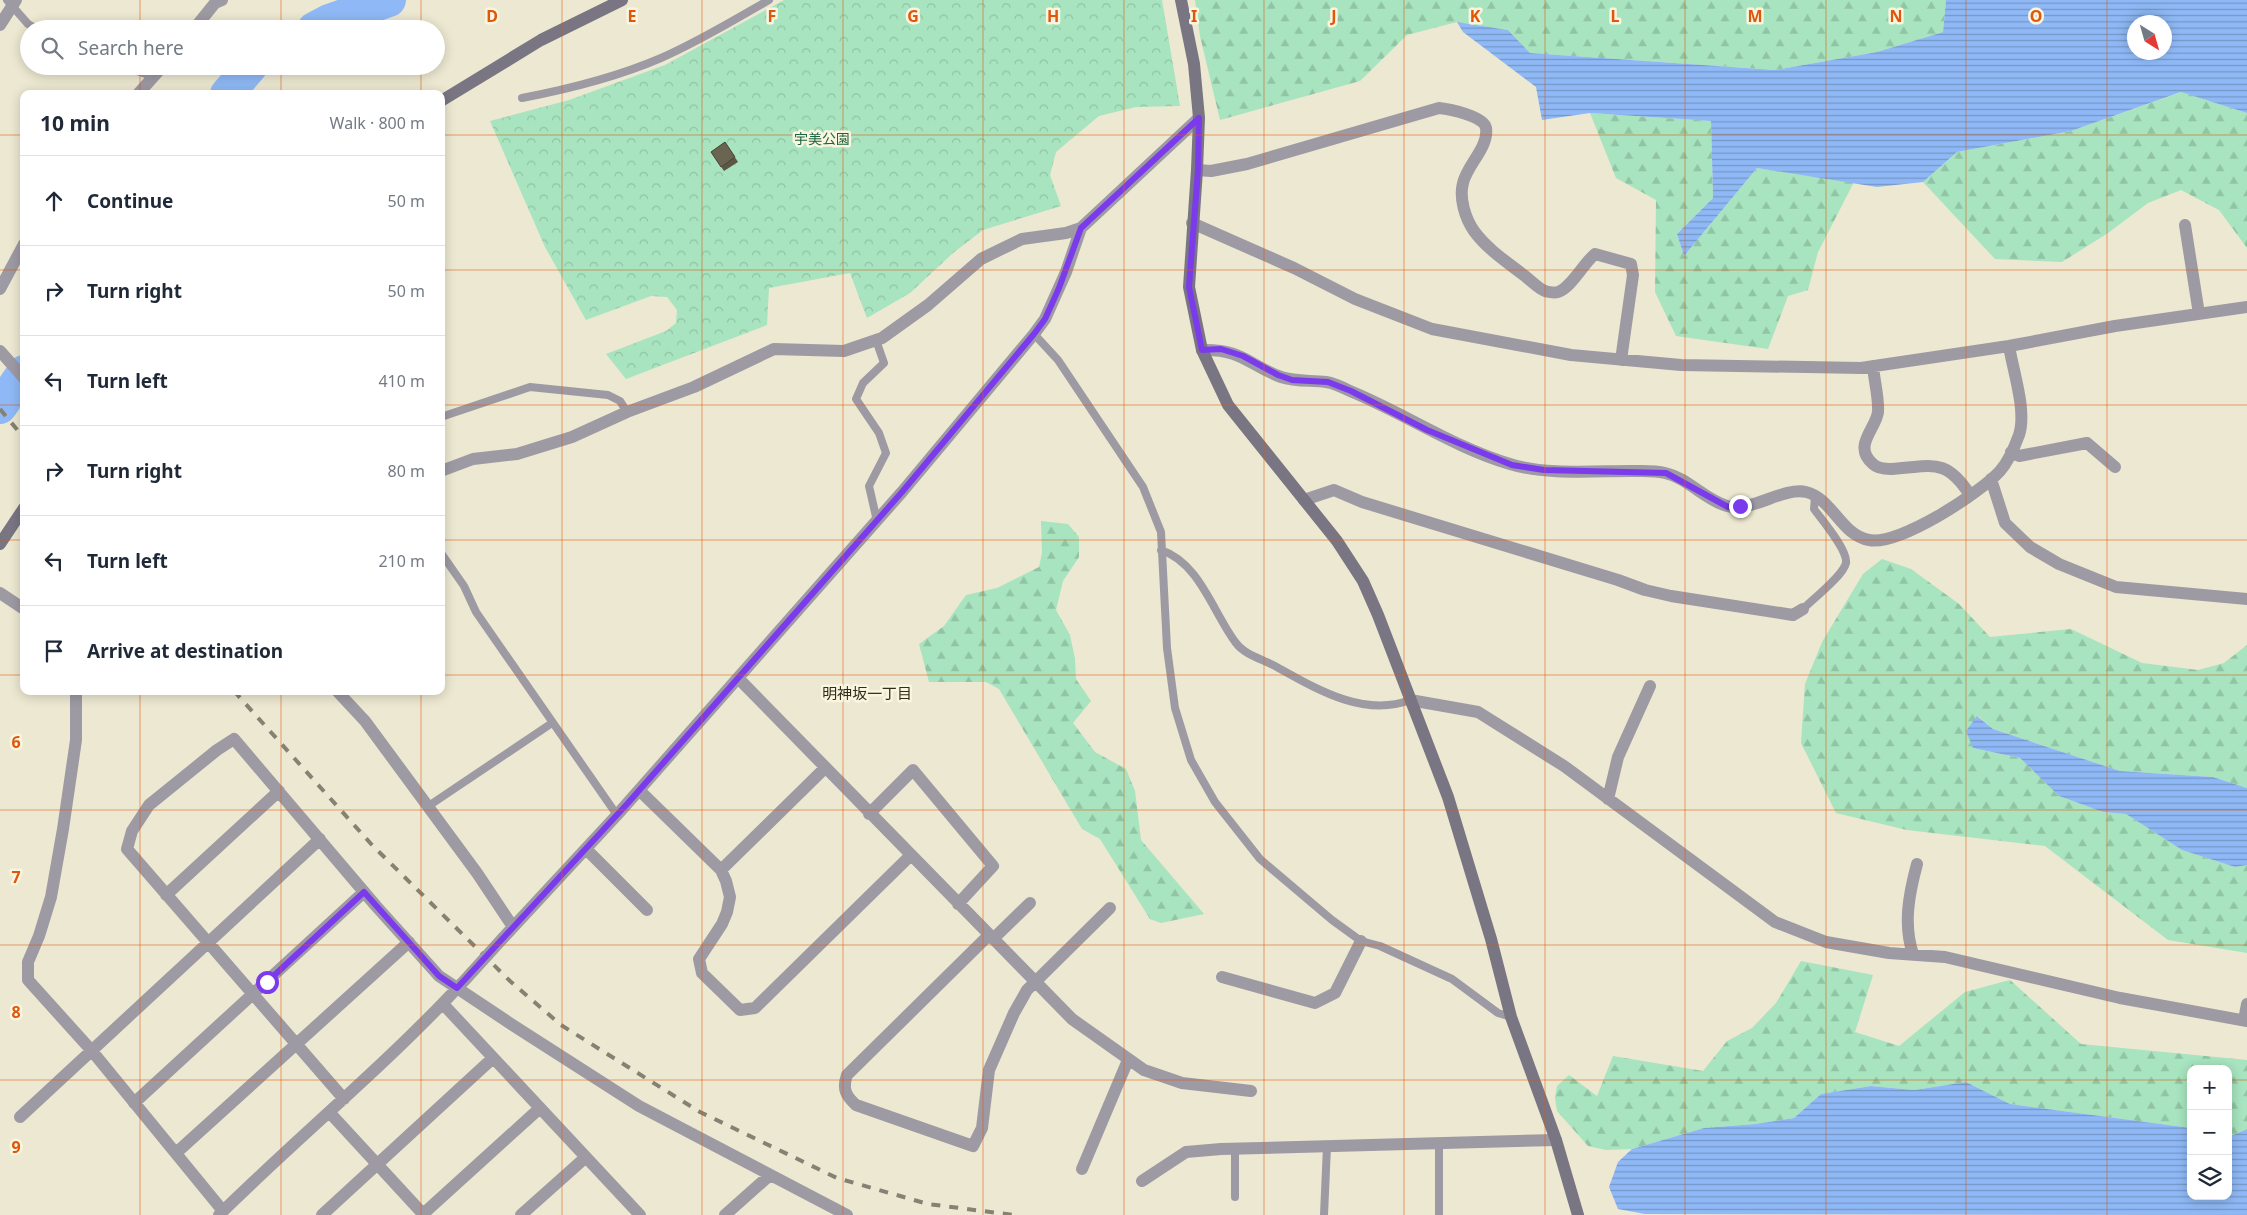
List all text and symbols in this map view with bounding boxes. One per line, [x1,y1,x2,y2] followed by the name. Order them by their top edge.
[486,5,498,27] text: D
[628,5,637,27] text: E
[768,5,776,27] text: F
[907,5,919,27] text: G
[1047,5,1059,27] text: H
[1191,5,1197,27] text: I
[1329,5,1337,27] text: J
[1470,5,1481,27] text: K
[1611,5,1620,27] text: L
[1747,5,1763,27] text: M
[1889,5,1903,27] text: N
[2030,5,2042,27] text: O
[2127,15,2172,60] north arrow
[20,20,445,75] search box
[38,34,66,62] icon: search
[78,35,184,61] text: Search here
[40,109,110,137] text: 10 min
[330,112,425,134] text: Walk · 800 m
[794,129,850,148] park label: 宇美公園
[40,187,68,215] icon: ahead
[87,188,173,214] text: Continue
[388,190,425,212] text: 50 m
[40,277,68,305] icon: right
[87,278,182,304] text: Turn right
[388,280,425,302] text: 50 m
[40,367,68,395] icon: left
[87,368,168,394] text: Turn left
[378,370,425,392] text: 410 m
[40,457,68,485] icon: right
[87,458,182,484] text: Turn right
[388,460,425,482] text: 80 m
[1729,495,1752,518] route end
[40,547,68,575] icon: left
[87,548,168,574] text: Turn left
[378,550,425,572] text: 210 m
[40,637,68,665] icon: arrive
[87,638,283,664] text: Arrive at destination
[822,683,912,703] district label: 明神坂一丁目
[11,731,21,753] text: 6
[11,866,21,888] text: 7
[256,971,279,994] route start
[11,1001,21,1023] text: 8
[2187,1065,2232,1200] map controls
[2187,1065,2232,1110] button: +
[2187,1110,2232,1155] button: −
[11,1136,21,1158] text: 9
[2187,1155,2232,1200] button: layers

